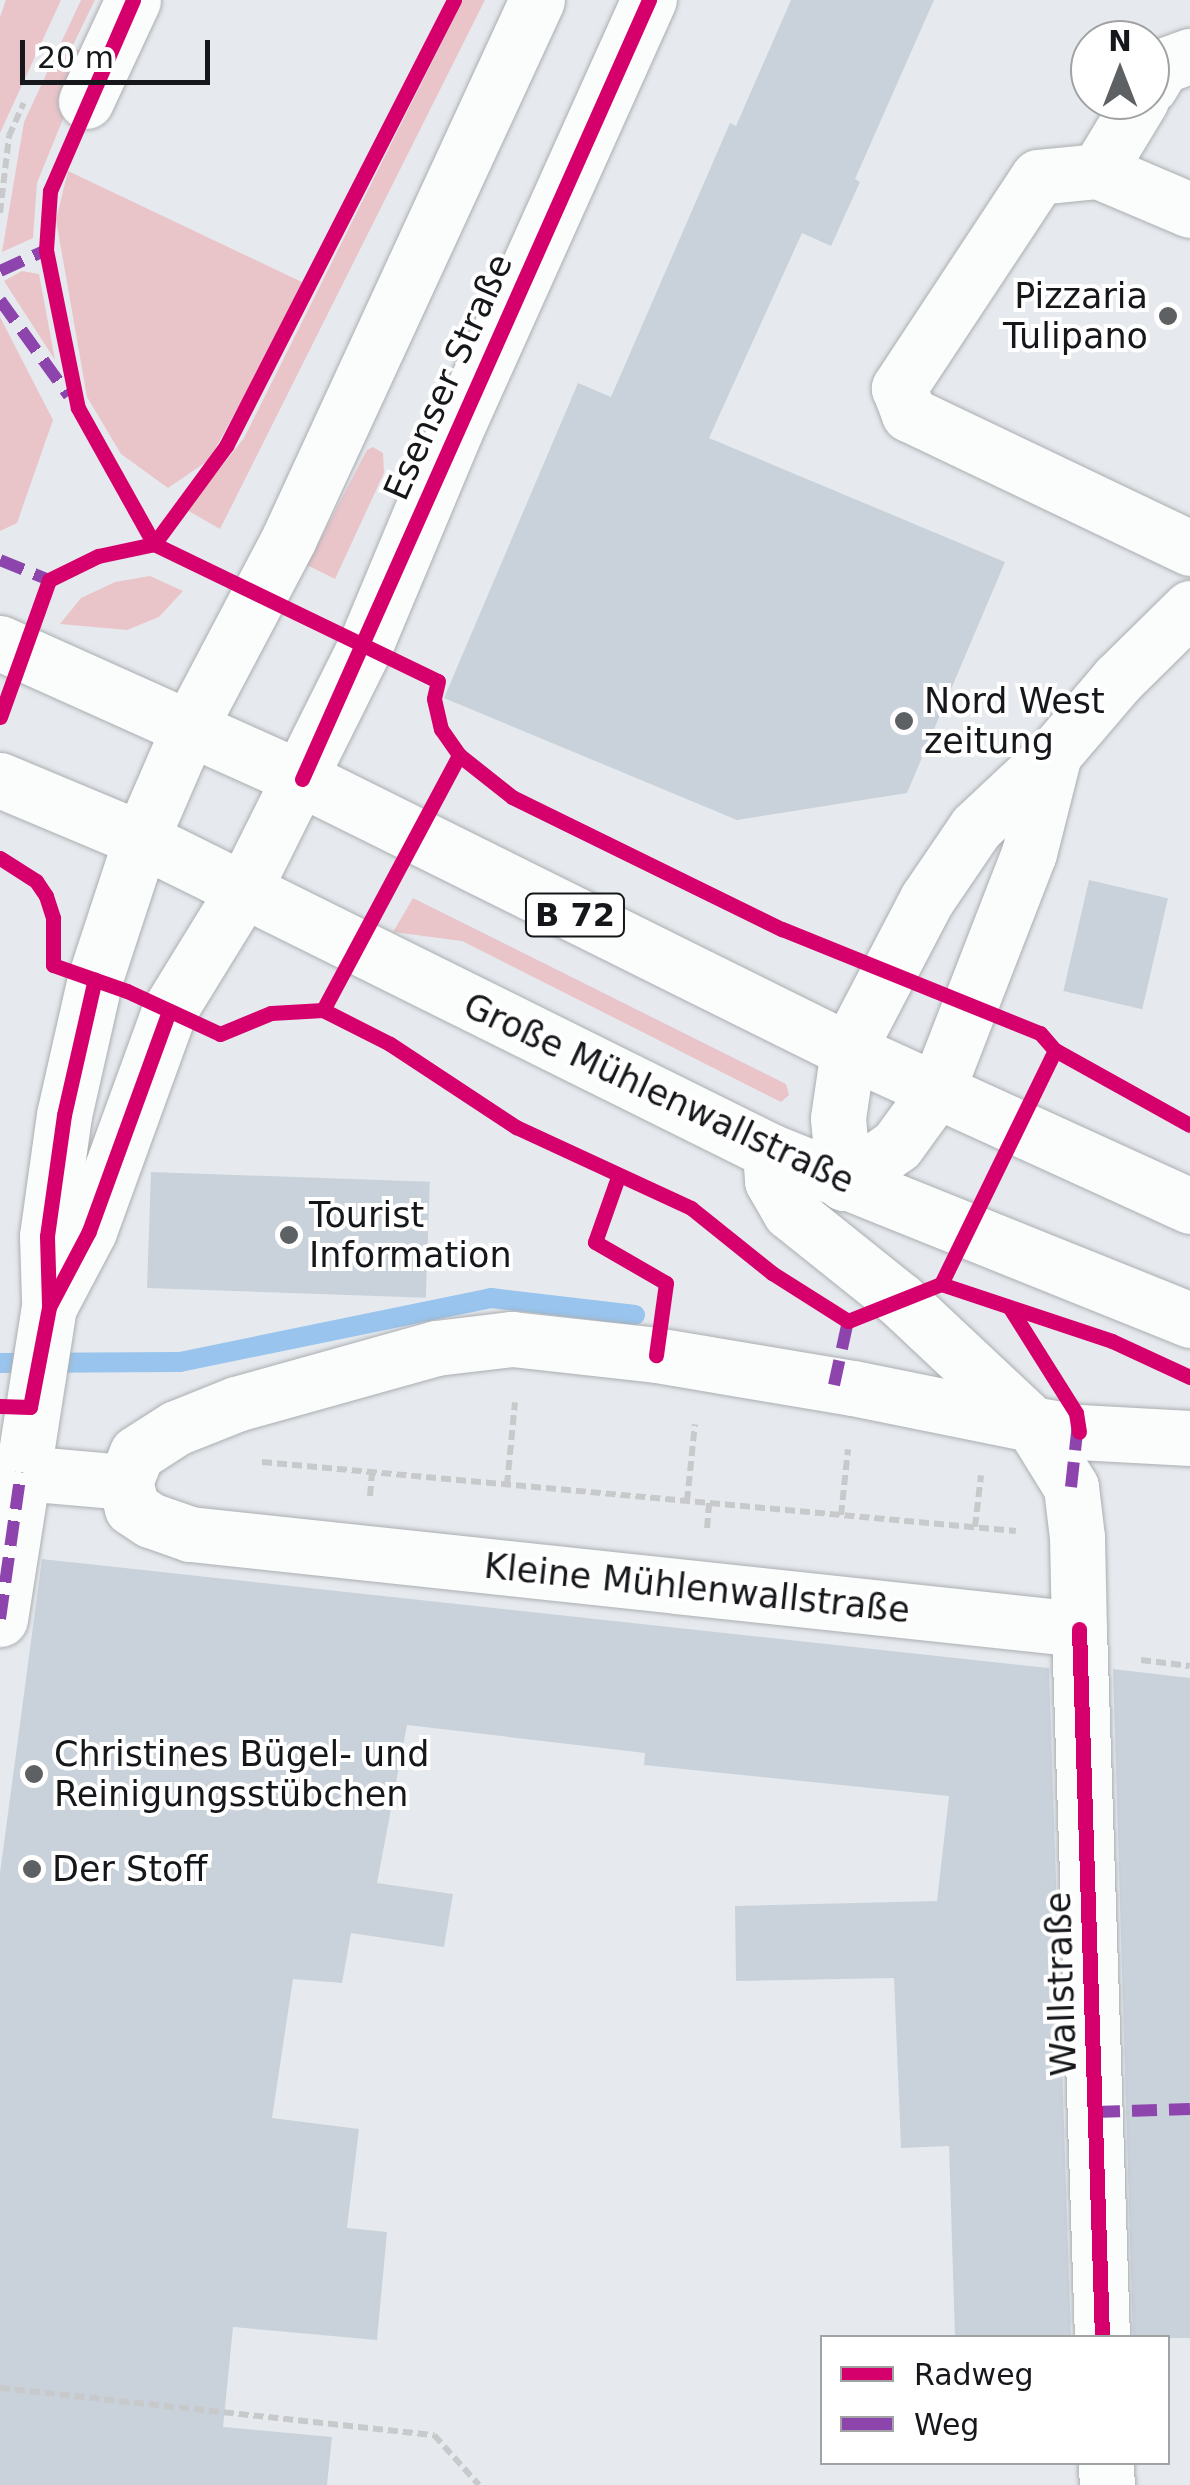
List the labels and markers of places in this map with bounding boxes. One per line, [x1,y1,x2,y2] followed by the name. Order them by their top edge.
[1003,275,1148,357] place label: Pizzaria Tulipano
[1157,305,1179,327] marker: Pizzaria Tulipano
[924,680,1105,762] place label: Nord West zeitung
[893,710,915,732] marker: Nord West zeitung
[309,1194,512,1276] place label: Tourist Information
[278,1224,300,1246] marker: Tourist Information
[54,1733,429,1815] place label: Christines Bügel- und Reinigungsstübchen
[23,1763,45,1785] marker: Christines Bügel- und Reinigungsstübchen
[52,1848,207,1890] place label: Der Stoff
[21,1858,43,1880] marker: Der Stoff

